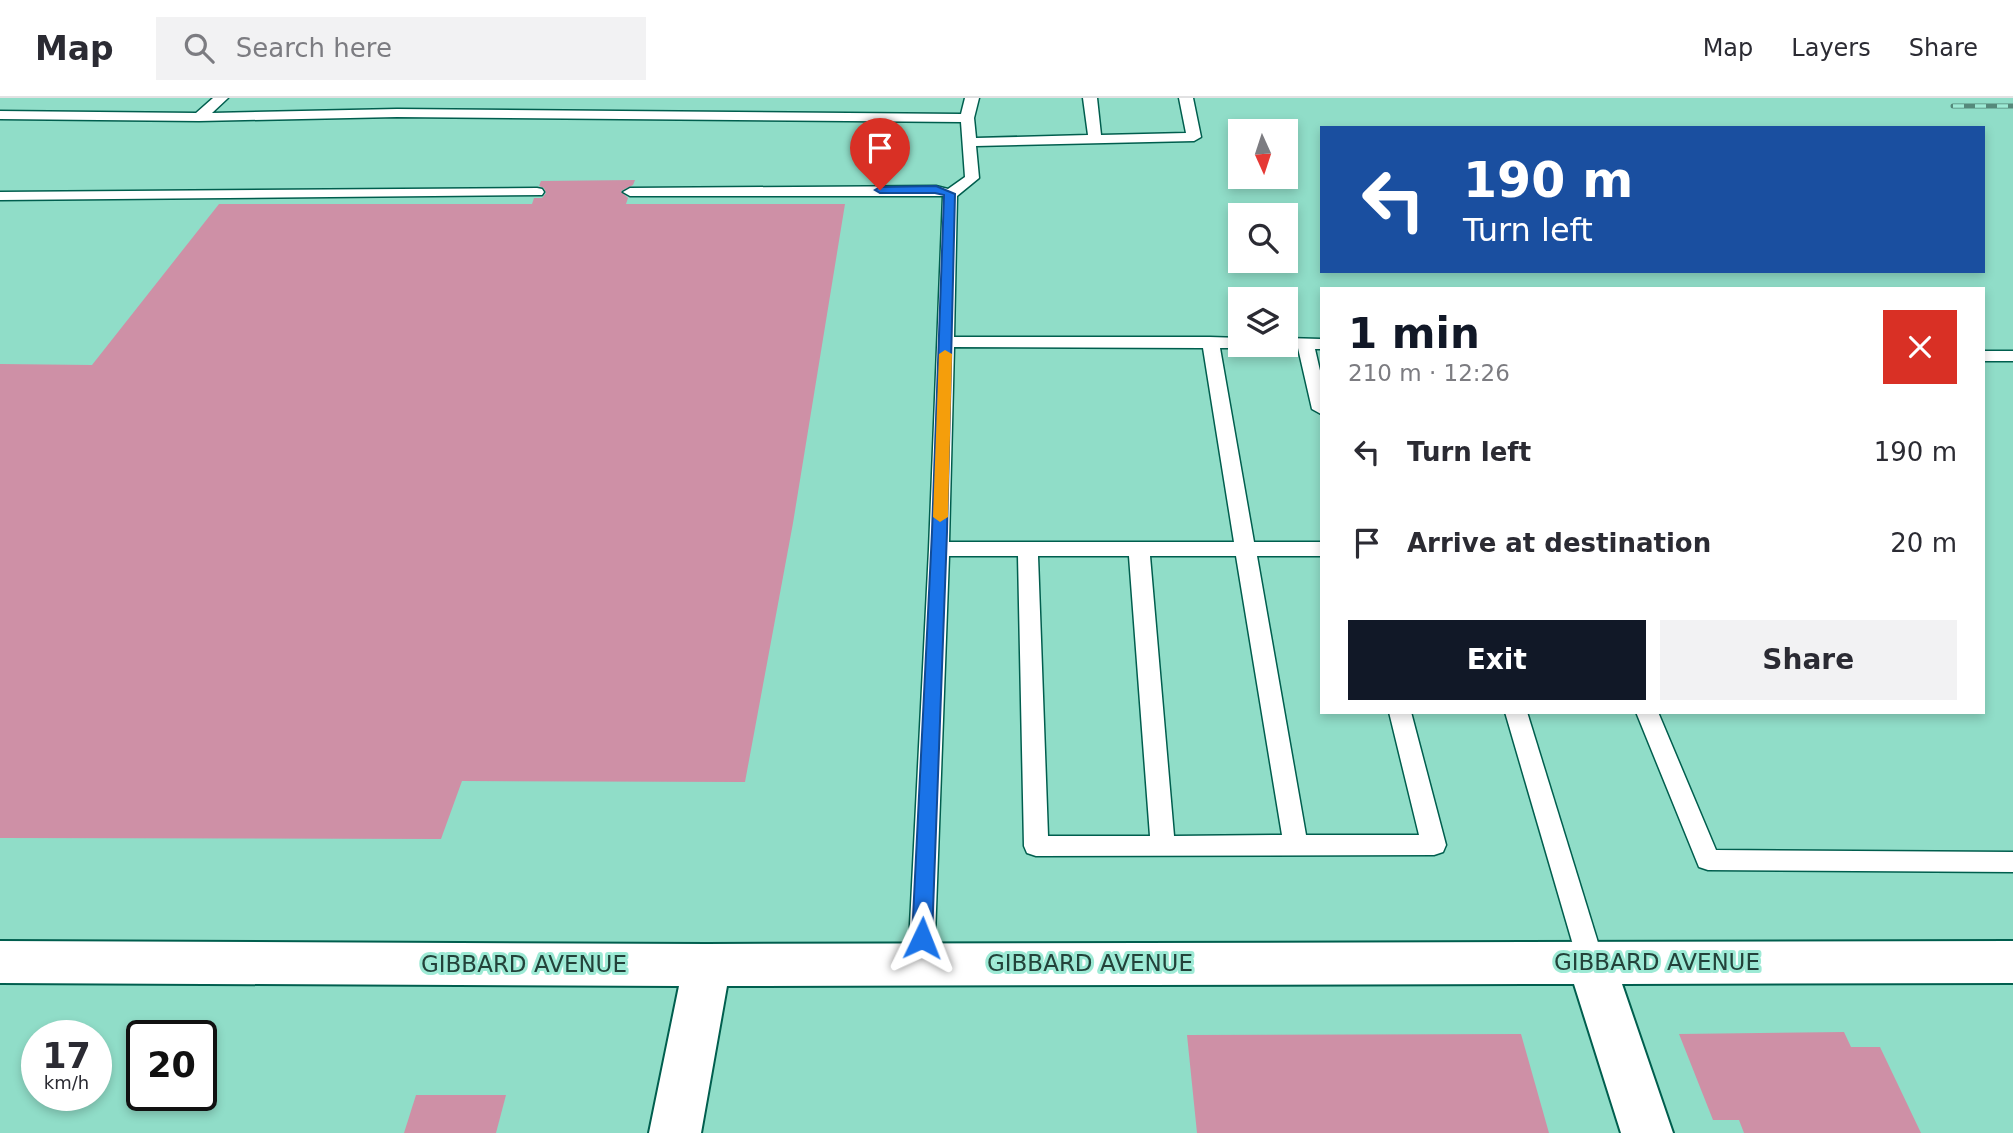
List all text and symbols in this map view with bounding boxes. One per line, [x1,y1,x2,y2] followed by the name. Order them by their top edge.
[156,17,646,80] search box
[35,29,114,68] text: Map
[180,29,218,67] icon: search
[236,33,392,63] text: Search here
[1703,34,1753,62] text: Map
[1791,34,1871,62] text: Layers
[1909,34,1978,62] text: Share
[850,118,910,190] pin
[1228,119,1298,189] north arrow
[1228,119,1298,357] map controls
[861,129,899,167] icon: arrive
[1463,152,1633,209] text: 190 m
[1348,154,1439,245] icon: left
[1228,203,1298,273] button: search
[1463,211,1593,249] text: Turn left
[1228,287,1298,357] button: layers
[1348,309,1480,358] text: 1 min
[1883,310,1957,384] button: close
[1348,360,1510,386] text: 210 m · 12:26
[1348,433,1386,471] icon: left
[1407,437,1531,467] text: Turn left
[1874,437,1957,467] text: 190 m
[1348,524,1386,562] icon: arrive
[1407,528,1711,558] text: Arrive at destination
[1890,528,1957,558] text: 20 m
[1348,620,1646,700] button: Exit
[1660,620,1957,700] button: Share
[885,901,959,975] position arrow
[1554,949,1760,975] street label: GIBBARD AVENUE
[987,950,1193,976] street label: GIBBARD AVENUE
[421,951,627,977] street label: GIBBARD AVENUE
[126,1020,217,1111] speed limit sign: 20
[42,1036,91,1076] text: 17
[44,1072,89,1093] text: km/h

